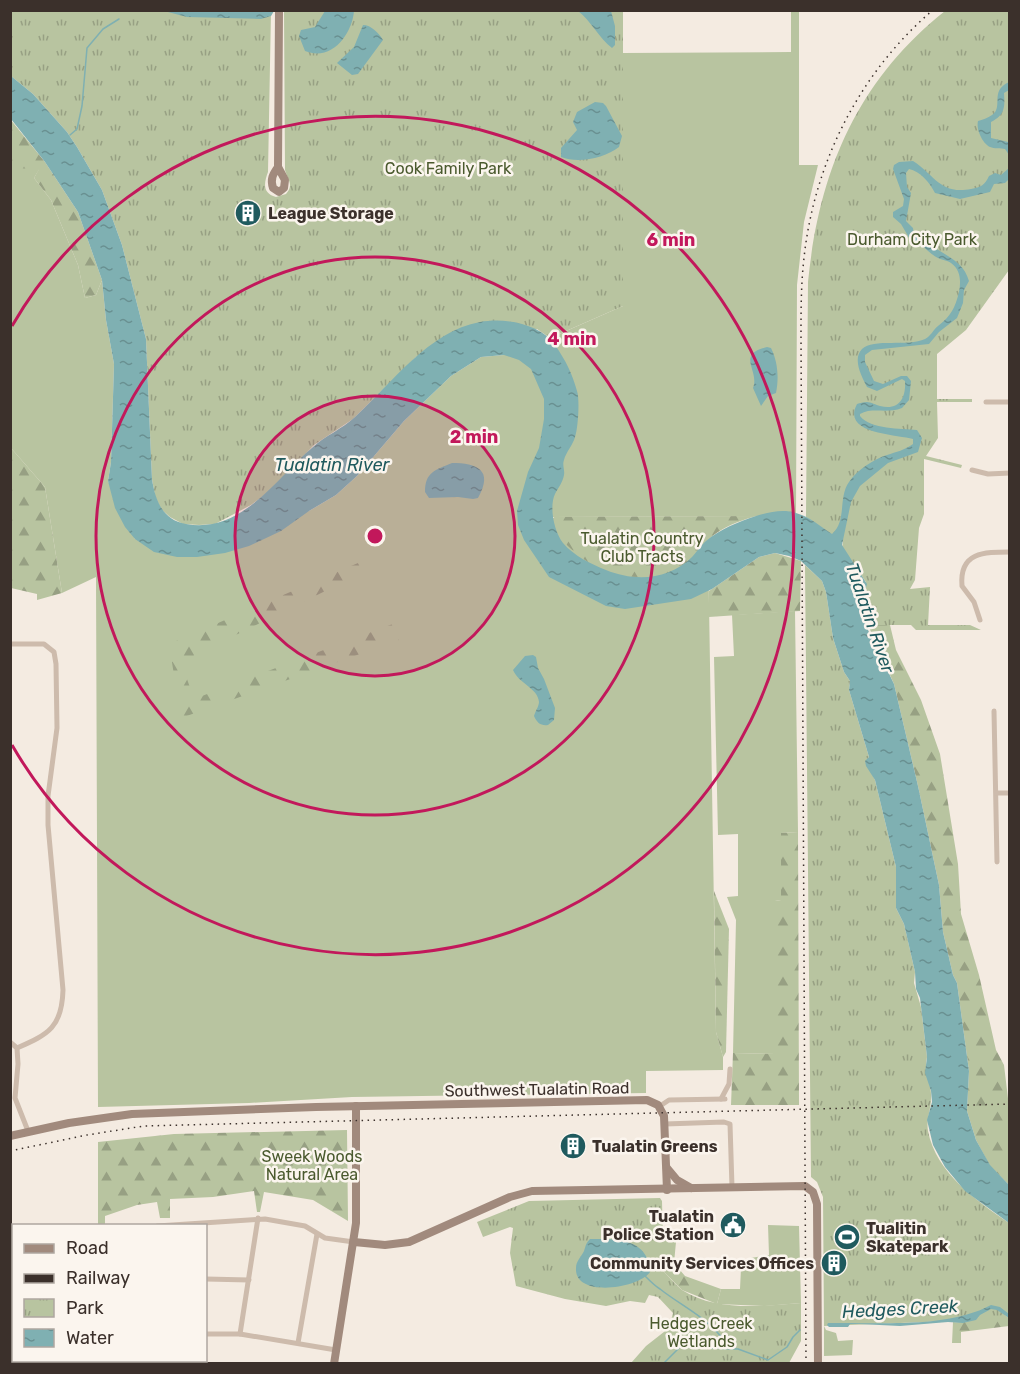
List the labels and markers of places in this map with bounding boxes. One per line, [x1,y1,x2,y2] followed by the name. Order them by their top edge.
[233,198,263,228] building icon: League Storage
[268,204,394,223] place label: League Storage
[365,526,385,546] centre of rings
[558,1131,588,1161] building icon: Tualatin Greens
[592,1137,718,1156] place label: Tualatin Greens
[602,1207,714,1244] place label: Tualatin Police Station
[718,1210,748,1240] public building icon: Tualatin Police Station
[866,1219,949,1256] place label: Tualitin Skatepark
[832,1222,862,1252] sports icon: Tualitin Skatepark
[819,1248,849,1278] building icon: Community Services Offices
[590,1254,814,1273] place label: Community Services Offices

